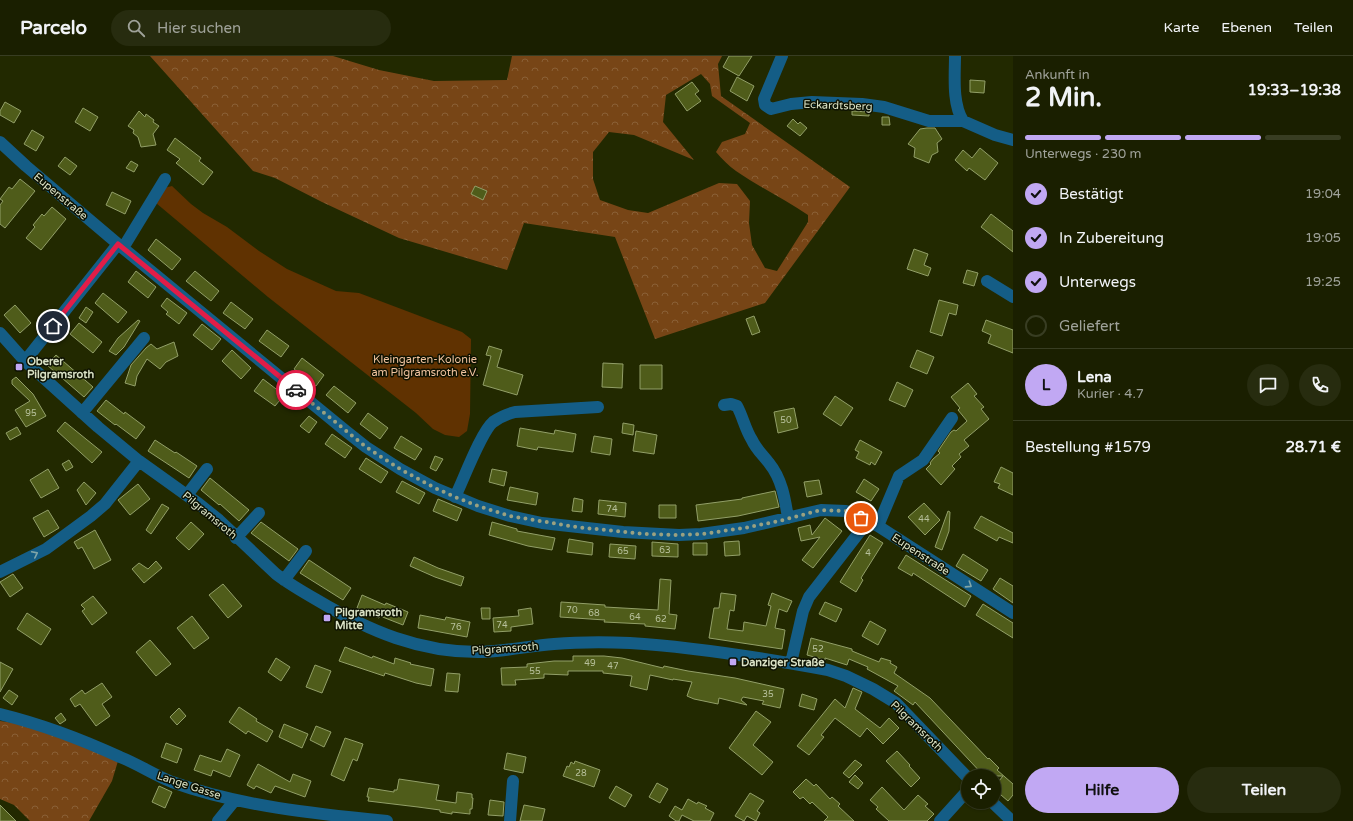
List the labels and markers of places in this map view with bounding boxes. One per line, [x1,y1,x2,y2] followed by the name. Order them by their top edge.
[36,309,70,343] pin
[27,355,94,382] place label: Oberer Pilgramsroth
[14,362,24,372] marker: Oberer Pilgramsroth
[844,501,878,535] pin
[335,606,402,632] place label: Pilgramsroth Mitte
[322,613,332,623] marker: Pilgramsroth Mitte
[741,656,825,670] place label: Danziger Straße
[728,657,738,667] marker: Danziger Straße

